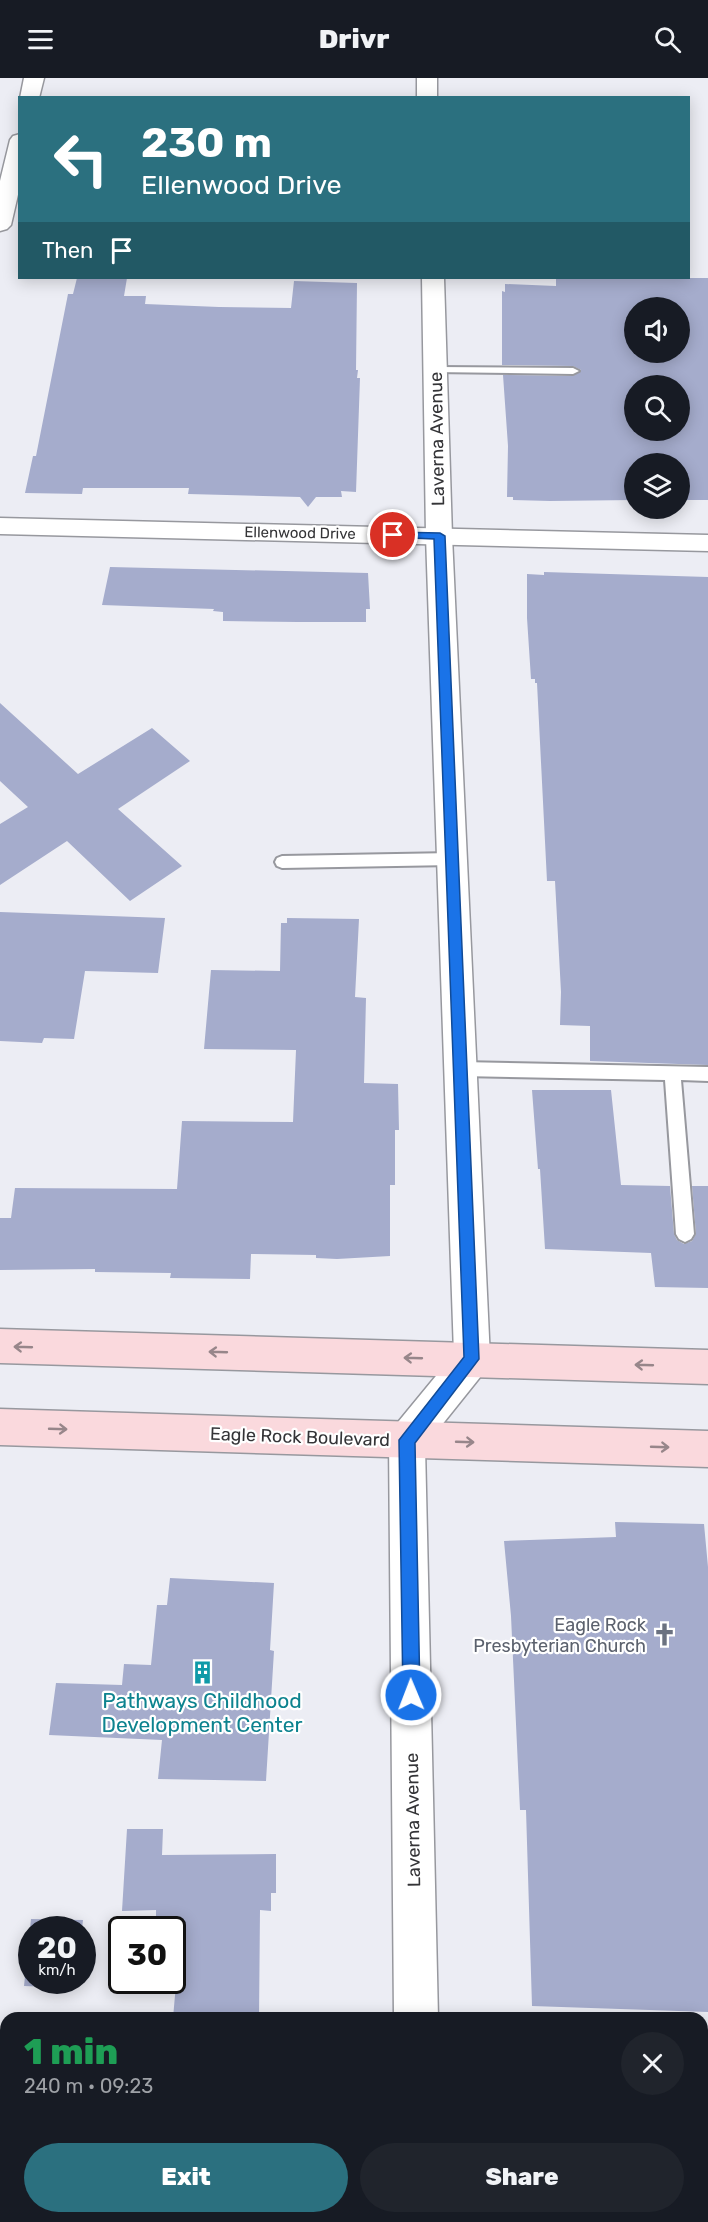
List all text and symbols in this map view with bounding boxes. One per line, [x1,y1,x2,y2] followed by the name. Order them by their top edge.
[24,23,57,56] icon: menu
[319,23,389,55] text: Drivr
[651,23,684,56] icon: search
[141,118,272,168] text: 230 m
[42,120,120,198] icon: left
[141,169,342,201] text: Ellenwood Drive
[105,234,138,267] icon: arrive
[42,237,93,264] text: Then
[624,297,690,519] map controls
[624,297,690,363] button: sound
[425,372,449,506] street label: Laverna Avenue
[624,375,690,441] button: search
[624,453,690,519] button: layers
[367,509,418,560] pin
[376,518,409,551] icon: arrive
[244,523,356,543] street label: Ellenwood Drive
[14,1341,34,1352] one-way arrow
[209,1347,229,1358] one-way arrow
[404,1352,424,1363] one-way arrow
[635,1359,655,1371] one-way arrow
[48,1423,68,1435] one-way arrow
[210,1423,390,1451] street label: Eagle Rock Boulevard
[455,1436,475,1448] one-way arrow
[650,1442,670,1453] one-way arrow
[473,1614,647,1657] place label: Eagle Rock Presbyterian Church
[651,1622,677,1648] church icon: Eagle Rock Presbyterian Church
[189,1659,215,1685] building icon: Pathways Childhood Development Center
[379,1663,443,1727] position arrow
[101,1688,303,1737] place label: Pathways Childhood Development Center
[401,1753,425,1887] street label: Laverna Avenue
[108,1916,186,1994] speed limit sign: 30
[37,1930,77,1966] text: 20
[38,1961,76,1979] text: km/h
[24,2030,118,2073] text: 1 min
[621,2032,684,2095] button: close
[24,2074,153,2098] text: 240 m · 09:23
[24,2143,348,2212] button: Exit
[360,2143,684,2212] button: Share

